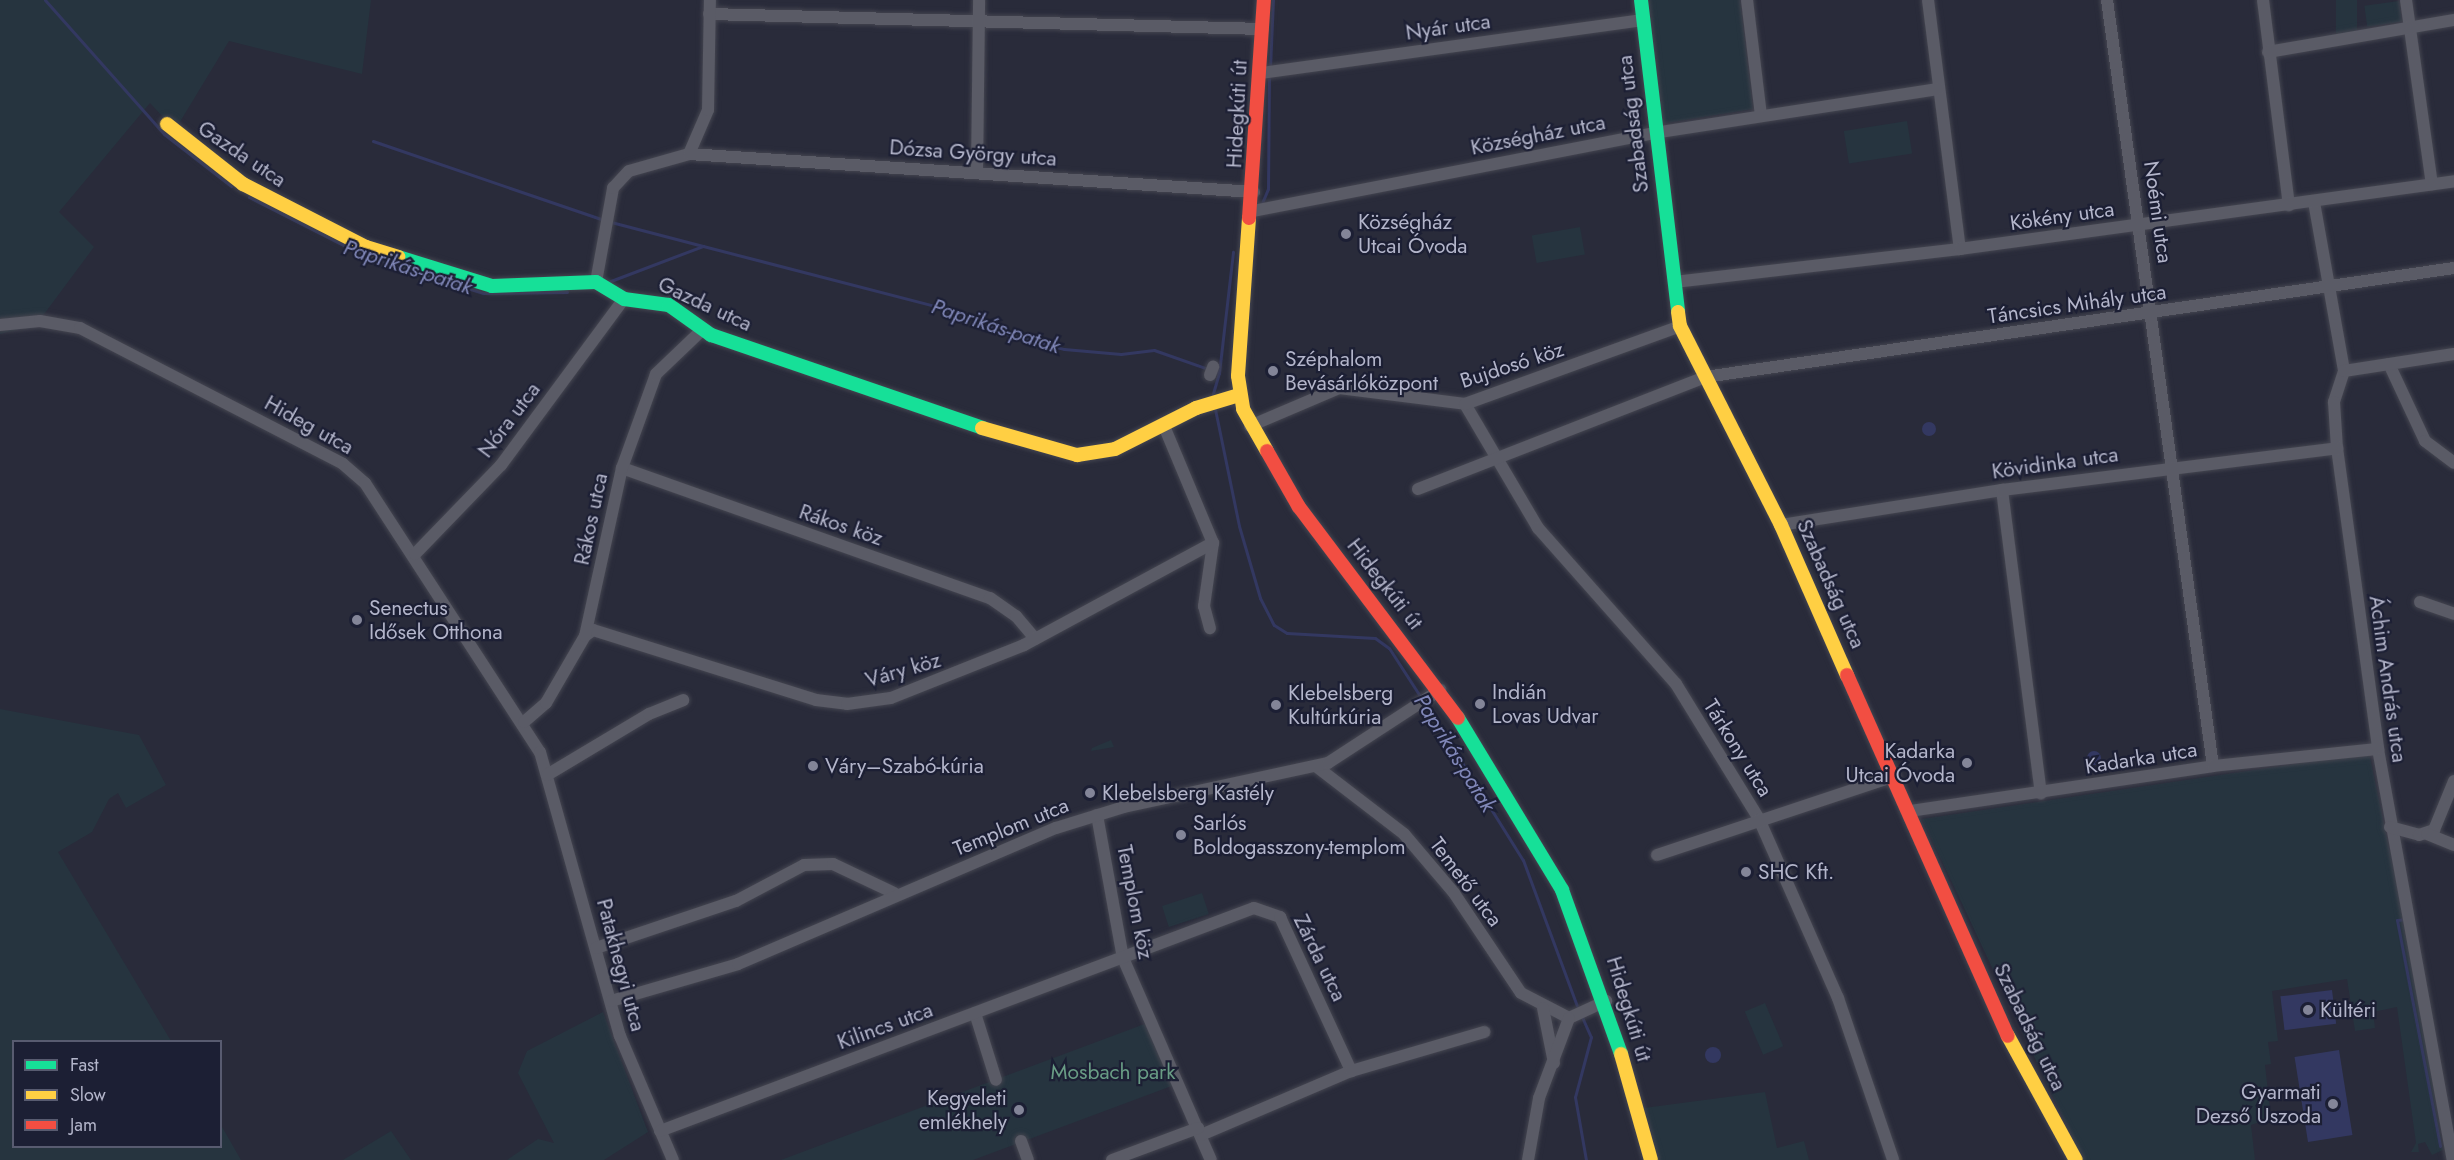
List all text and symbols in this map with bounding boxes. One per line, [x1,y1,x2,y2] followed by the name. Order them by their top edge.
[1404,9,1492,45] street label: Nyár utca
[1612,54,1654,194] street label: Szabadság utca
[1222,59,1252,169] street label: Hidegkúti út
[1469,110,1607,160] street label: Községház utca
[193,115,291,193] street label: Gazda utca
[889,135,1057,171] street label: Dózsa György utca
[2138,159,2178,265] street label: Noémi utca
[2008,196,2116,236] street label: Kökény utca
[1358,209,1467,259] place label: Községház Utcai Óvoda
[1339,227,1353,241] marker: Községház Utcai Óvoda
[340,234,476,300] water label: Paprikás-patak
[654,271,756,337] street label: Gazda utca
[1986,279,2168,329] street label: Táncsics Mihály utca
[928,293,1064,359] water label: Paprikás-patak
[1457,336,1567,394] street label: Bujdosó köz
[1285,346,1438,396] place label: Széphalom Bevásárlóközpont
[1266,364,1280,378] marker: Széphalom Bevásárlóközpont
[473,377,545,463] street label: Nóra utca
[260,390,358,460] street label: Hideg utca
[1990,442,2120,484] street label: Kövidinka utca
[569,471,613,567] street label: Rákos utca
[796,499,886,551] street label: Rákos köz
[1791,516,1871,652] street label: Szabadság utca
[1342,534,1428,634] street label: Hidegkúti út
[2364,594,2412,764] street label: Áchim András utca
[369,595,503,645] place label: Senectus Idősek Otthona
[350,613,364,627] marker: Senectus Idősek Otthona
[862,647,944,693] street label: Váry köz
[1492,679,1598,729] place label: Indián Lovas Udvar
[1288,680,1393,730] place label: Klebelsberg Kultúrkúria
[1408,689,1502,817] water label: Paprikás-patak
[1698,695,1778,801] street label: Tárkony utca
[1473,697,1487,711] marker: Indián Lovas Udvar
[1269,698,1283,712] marker: Klebelsberg Kultúrkúria
[2083,737,2199,779] street label: Kadarka utca
[1846,738,1955,788] place label: Kadarka Utcai Óvoda
[825,753,984,779] place label: Váry–Szabó-kúria
[1960,756,1974,770] marker: Kadarka Utcai Óvoda
[806,759,820,773] marker: Váry–Szabó-kúria
[1102,780,1274,806] place label: Klebelsberg Kastély
[1083,786,1097,800] marker: Klebelsberg Kastély
[950,792,1072,862] street label: Templom utca
[1193,810,1406,860] place label: Sarlós Boldogasszony-templom
[1174,828,1188,842] marker: Sarlós Boldogasszony-templom
[1424,833,1508,931] street label: Temető utca
[1112,843,1158,961] street label: Templom köz
[1758,859,1834,885] place label: SHC Kft.
[1739,865,1753,879] marker: SHC Kft.
[591,896,651,1034] street label: Patakhegyi utca
[1288,910,1352,1006] street label: Zárda utca
[1601,954,1657,1064] street label: Hidegkúti út
[1988,959,2072,1095] street label: Szabadság utca
[834,997,936,1055] street label: Kilincs utca
[2320,997,2376,1023] place label: Kültéri
[2301,1003,2315,1017] marker: Kültéri
[12,1040,222,1148] legend
[70,1052,99,1078] text: Fast
[1051,1059,1175,1085] park label: Mosbach park
[2196,1079,2321,1129] place label: Gyarmati Dezső Uszoda
[70,1082,106,1108] text: Slow
[919,1085,1007,1135] place label: Kegyeleti emlékhely
[2326,1097,2340,1111] marker: Gyarmati Dezső Uszoda
[1012,1103,1026,1117] marker: Kegyeleti emlékhely
[70,1112,97,1138] text: Jam

